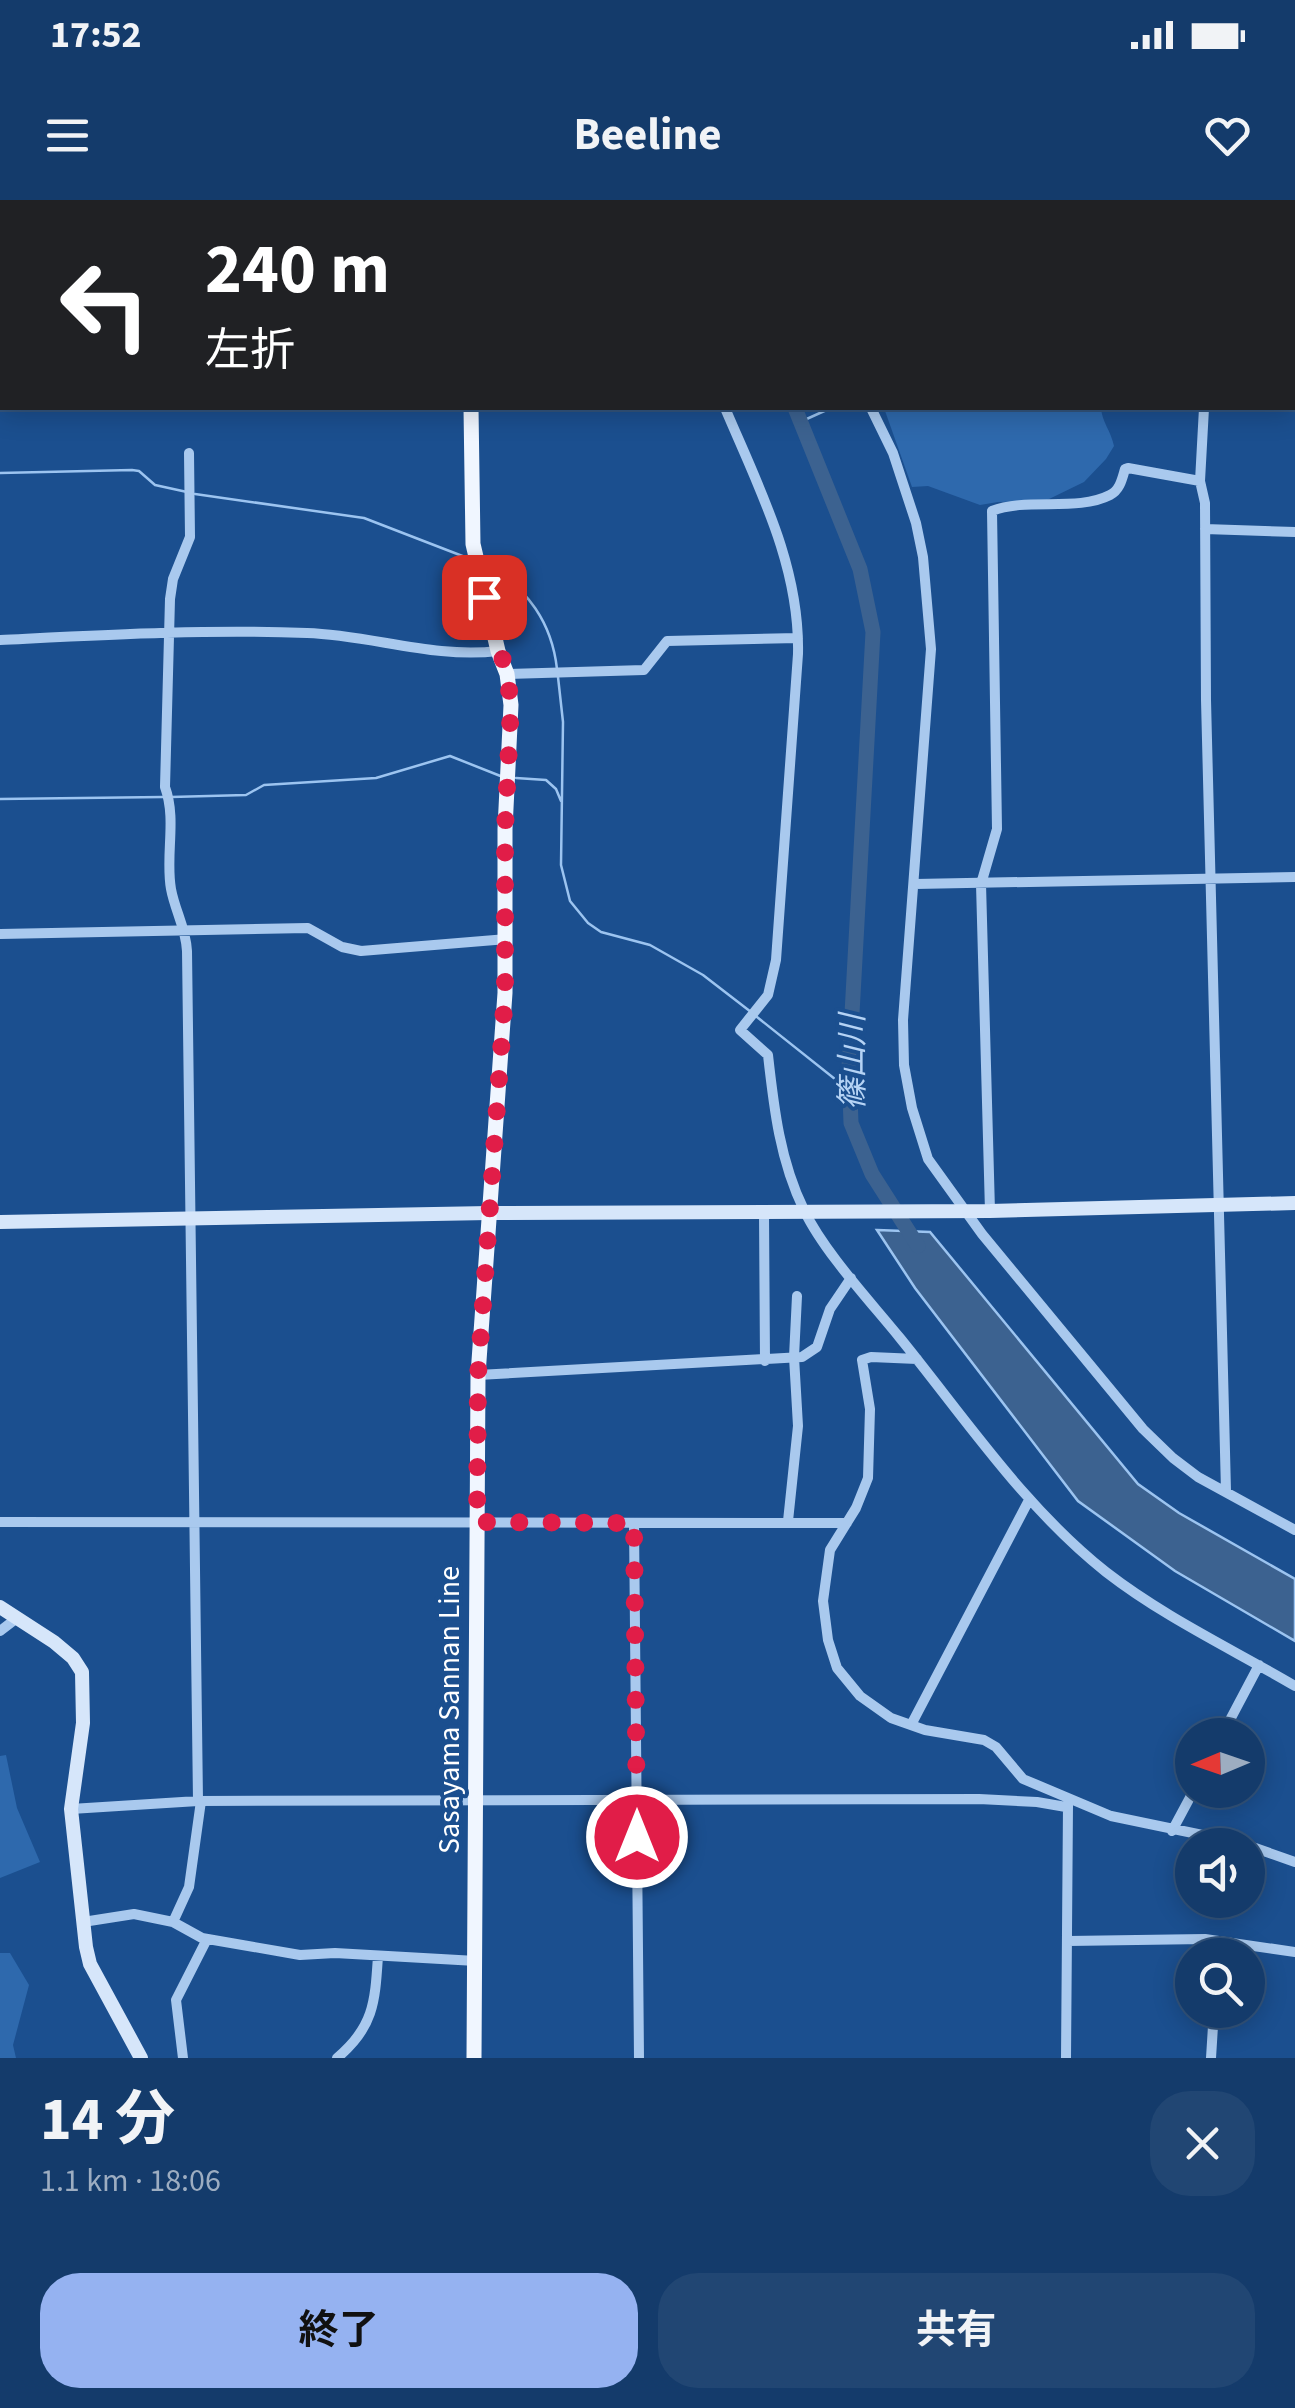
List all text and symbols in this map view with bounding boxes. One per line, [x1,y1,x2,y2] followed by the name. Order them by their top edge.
[50,8,142,62] text: 17:52
[573,103,722,167] text: Beeline
[40,108,95,163] icon: menu
[1200,108,1255,163] icon: heart
[205,220,390,320] text: 240 m
[40,240,170,370] icon: left
[205,319,295,383] text: 左折
[442,555,527,640] pin
[457,570,512,625] icon: arrive
[830,1011,876,1110] water label: 篠山川
[428,1566,471,1854] street label: Sasayama Sannan Line
[1175,1718,1265,1808] north arrow
[1175,1718,1265,2028] map controls
[585,1785,689,1889] position arrow
[1175,1828,1265,1918] button: sound
[1175,1938,1265,2028] button: search
[40,2078,175,2163] text: 14 分
[1150,2091,1255,2196] button: close
[40,2158,221,2204] text: 1.1 km · 18:06
[40,2273,638,2388] button: 終了
[658,2273,1255,2388] button: 共有

